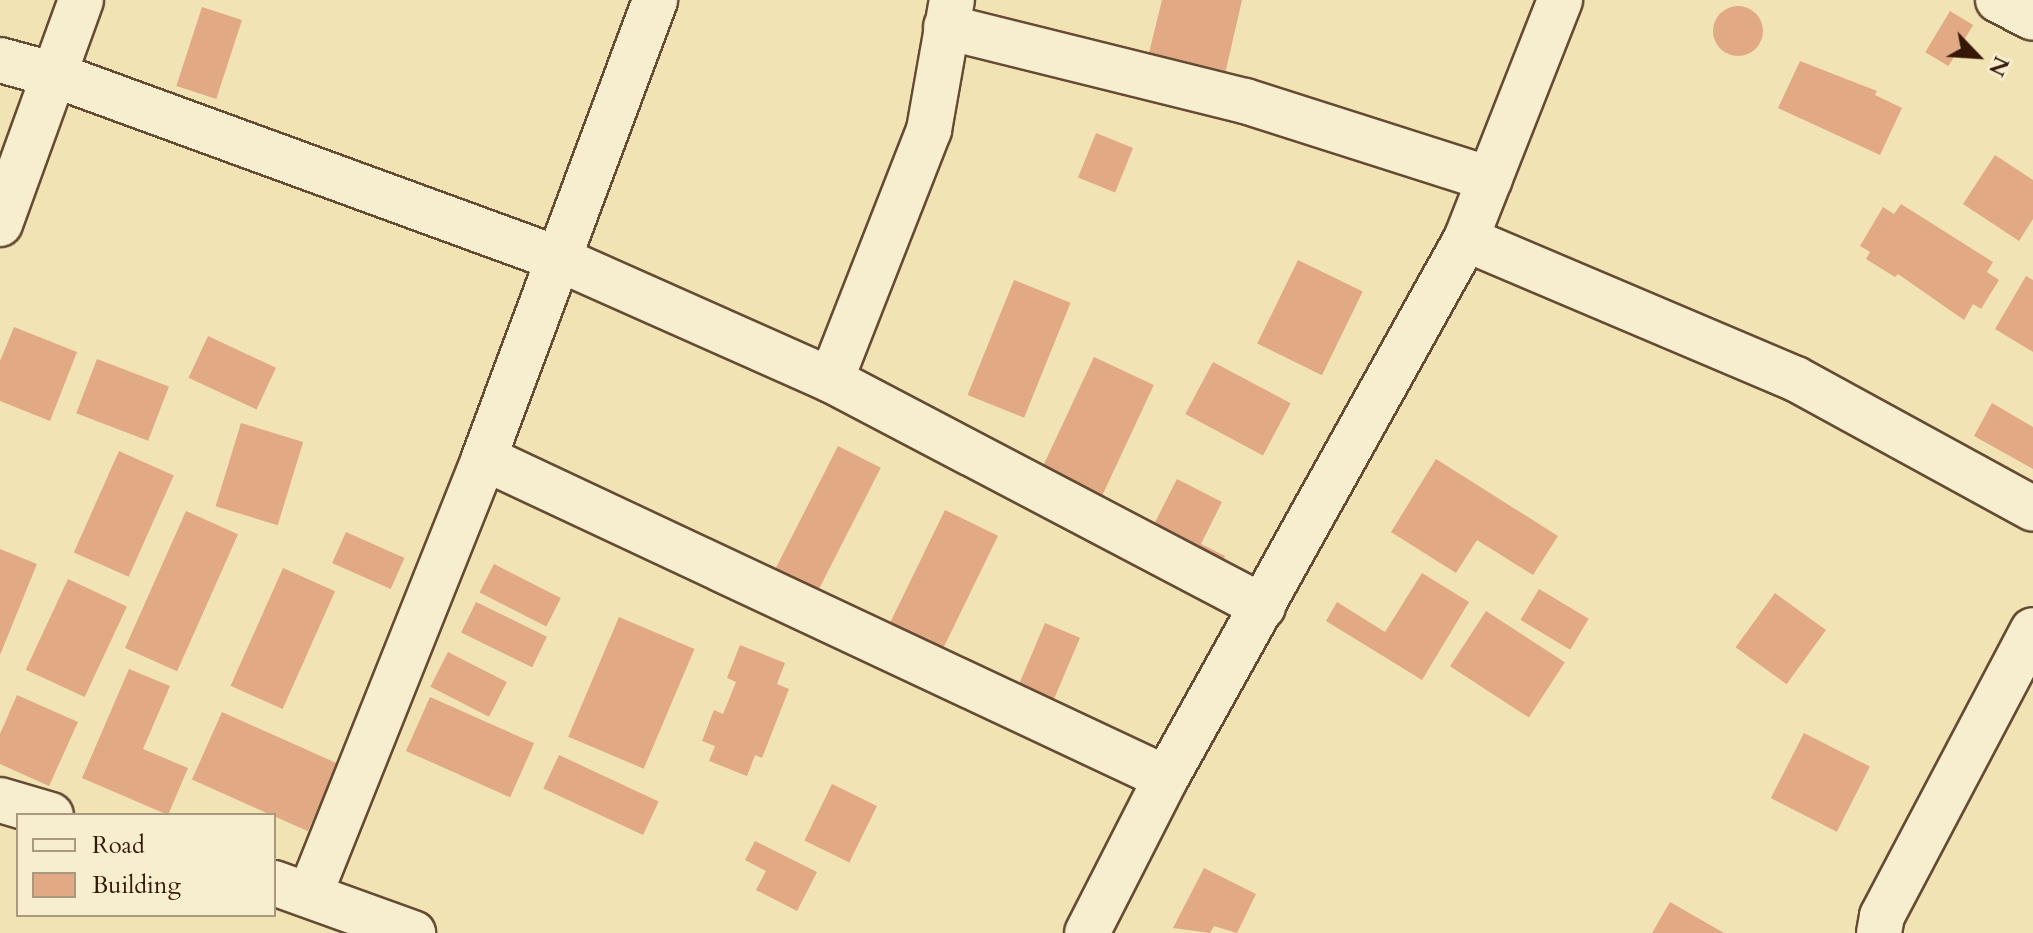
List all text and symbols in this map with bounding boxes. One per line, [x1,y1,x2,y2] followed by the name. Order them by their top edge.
[1937,16,2017,96] north arrow
[1981,51,2016,81] text: N
[16,813,276,917] legend
[92,829,145,862] text: Road
[92,869,181,902] text: Building

